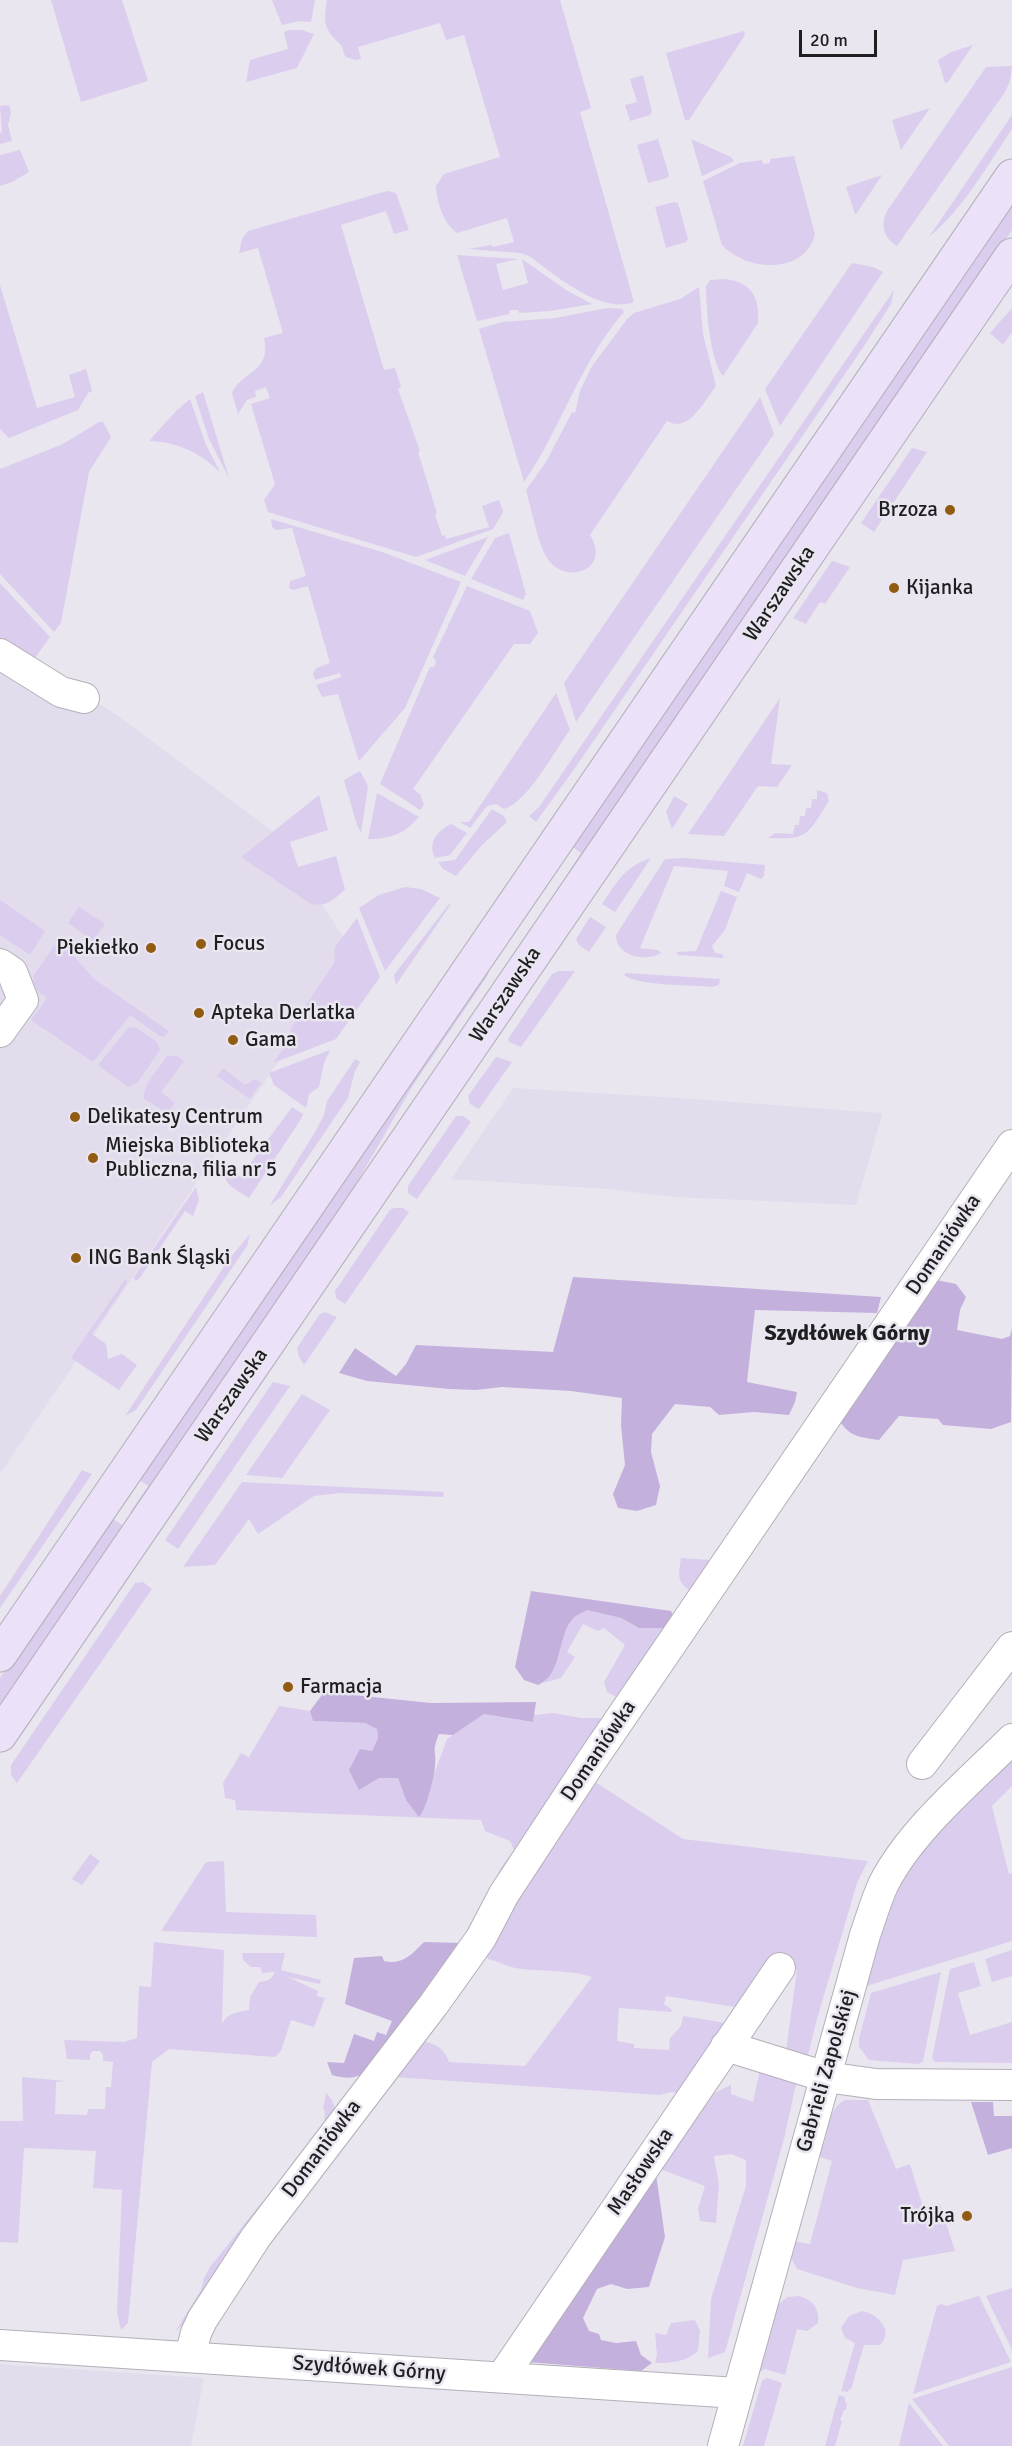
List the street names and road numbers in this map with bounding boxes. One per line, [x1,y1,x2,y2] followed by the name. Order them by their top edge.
[739,541,821,647] street label: Warszawska
[465,942,547,1048] street label: Warszawska
[901,1190,987,1300] street label: Domaniówka
[190,1344,274,1448] street label: Warszawska
[556,1696,642,1806] street label: Domaniówka
[792,1987,862,2155] street label: Gabrieli Zapolskiej
[277,2095,367,2203] street label: Domaniówka
[603,2123,679,2221] street label: Masłowska
[292,2351,446,2387] street label: Szydłówek Górny

